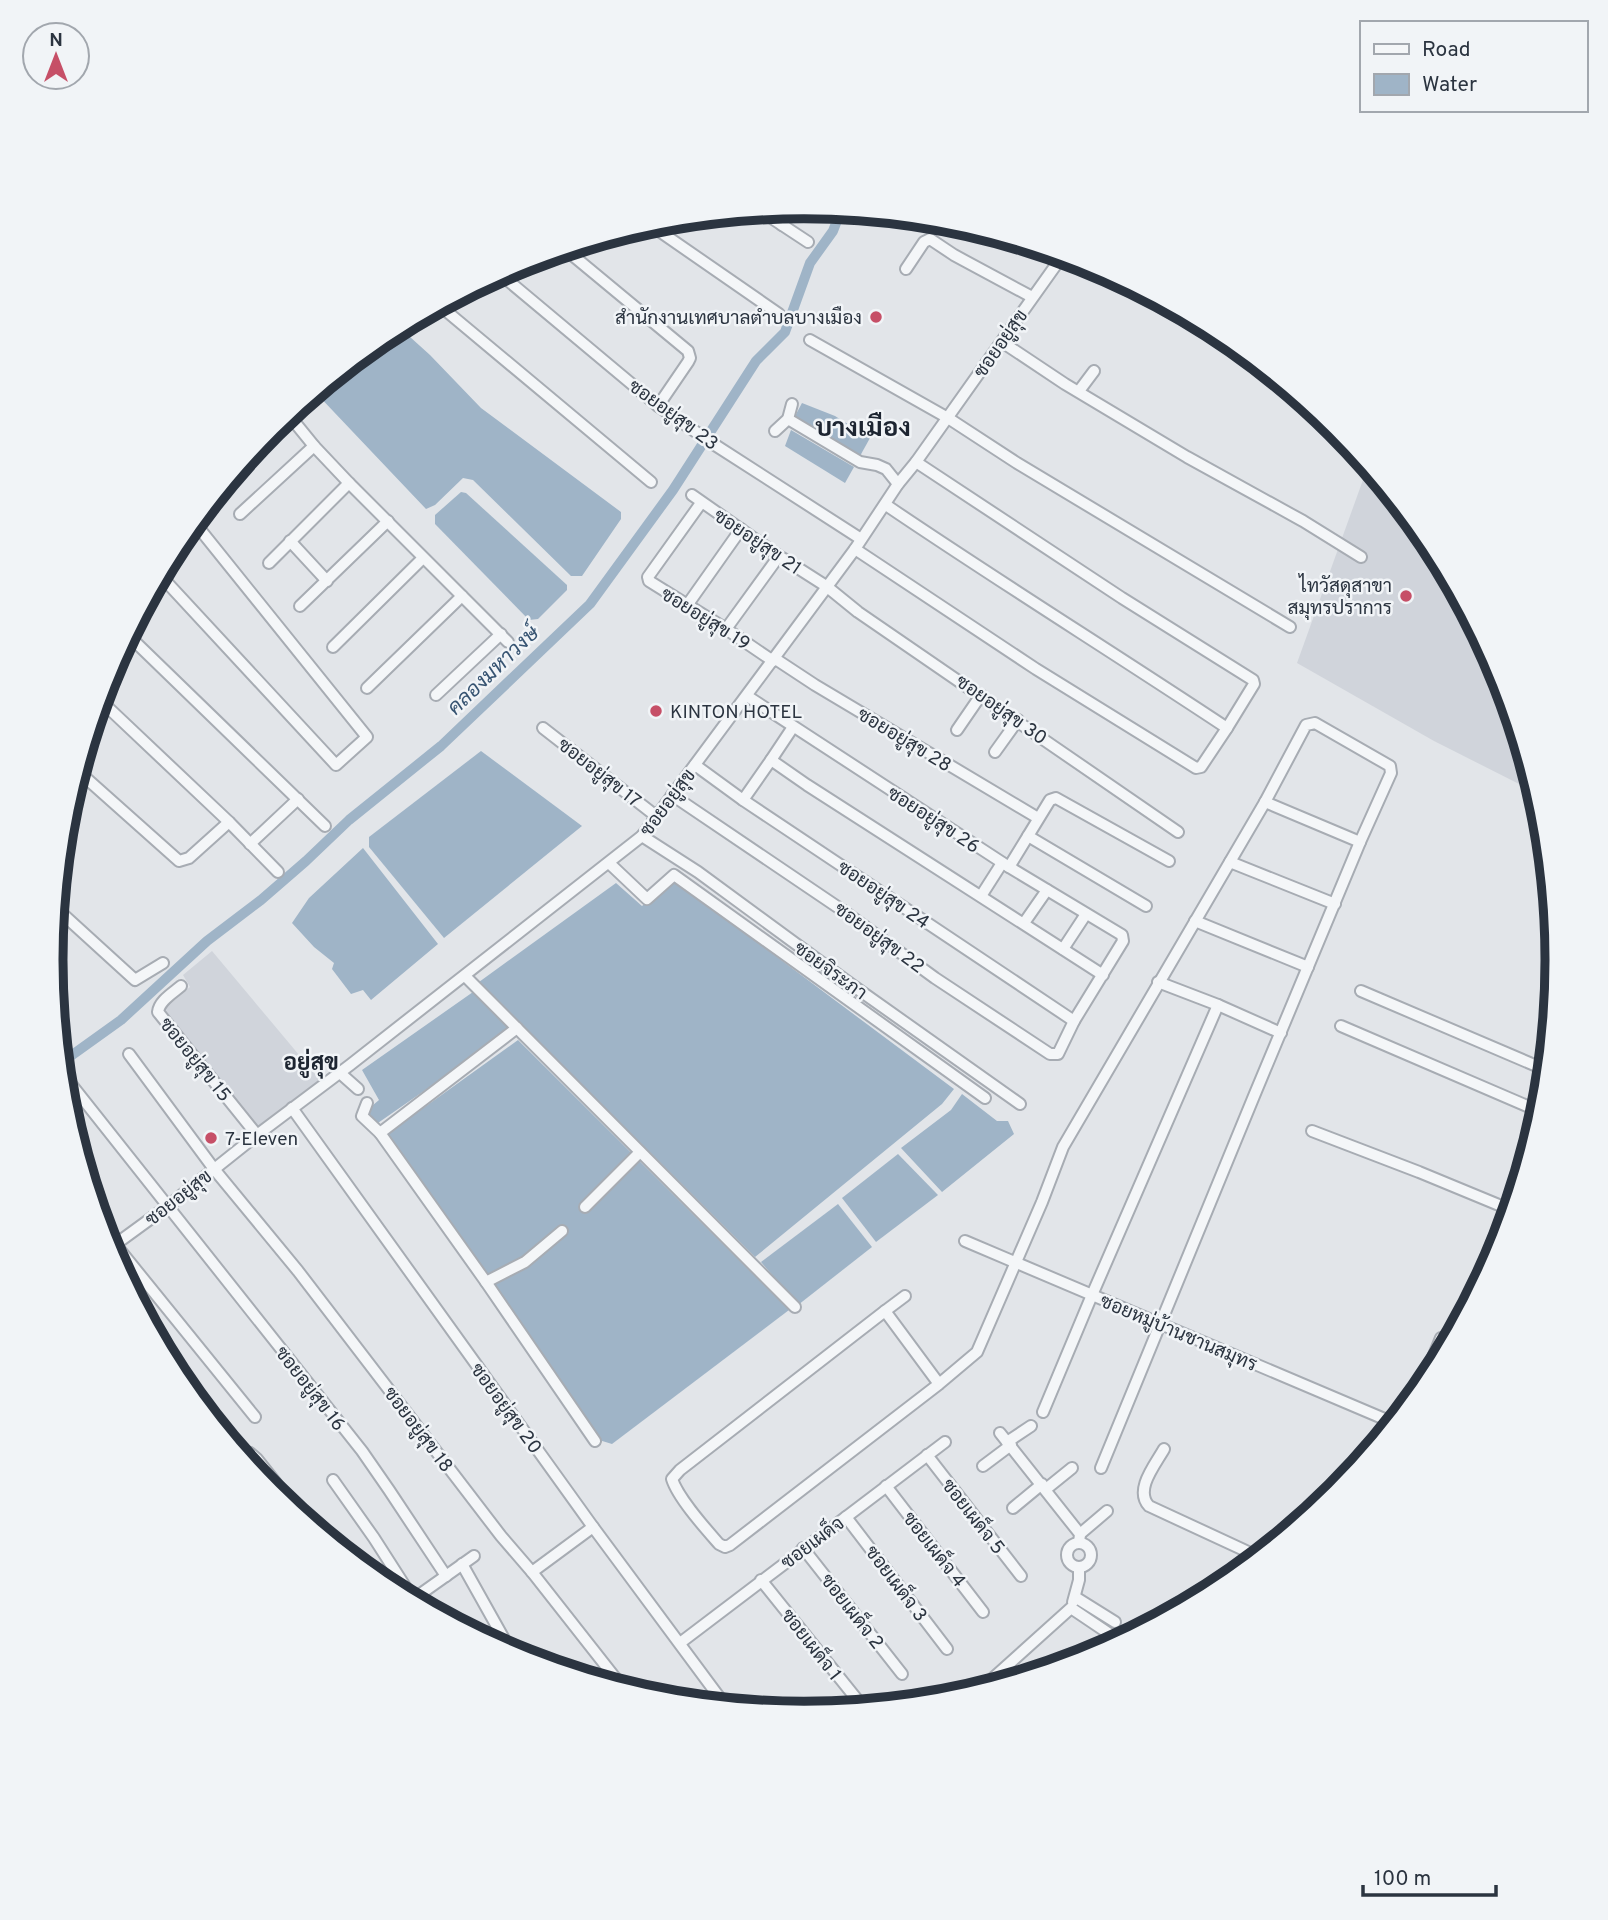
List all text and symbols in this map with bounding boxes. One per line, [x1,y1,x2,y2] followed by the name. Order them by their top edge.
[21,21,91,91] north arrow
[1360,21,1587,112] legend
[49,29,63,53] text: N
[1422,37,1471,64] text: Road
[1422,72,1477,99] text: Water
[969,305,1034,383] street label: ซอยอยู่สุข
[615,306,862,331] place label: สำนักงานเทศบาลตำบลบางเมือง
[868,309,884,325] marker: สำนักงานเทศบาลตำบลบางเมือง
[623,374,723,456] street label: ซอยอยู่สุข 23
[815,411,911,446] district label: บางเมือง
[708,504,806,581] street label: ซอยอยู่สุข 21
[1287,573,1392,621] place label: ไทวัสดุสาขา สมุทรปราการ
[656,582,755,657] street label: ซอยอยู่สุข 19
[1398,588,1414,604] marker: ไทวัสดุสาขา สมุทรปราการ
[441,617,548,722] water label: คลองมหาวงษ์
[951,670,1052,751] street label: ซอยอยู่สุข 30
[670,701,803,725] place label: KINTON HOTEL
[852,702,956,778] street label: ซอยอยู่สุข 28
[648,703,664,719] marker: KINTON HOTEL
[552,733,646,814] street label: ซอยอยู่สุข 17
[635,764,702,842] street label: ซอยอยู่สุข
[882,781,984,859] street label: ซอยอยู่สุข 26
[832,855,934,935] street label: ซอยอยู่สุข 24
[829,897,929,979] street label: ซอยอยู่สุข 22
[789,937,871,1006] street label: ซอยจิระภา
[153,1013,236,1107] street label: ซอยอยู่สุข 15
[283,1048,339,1079] district label: อยู่สุข
[225,1128,298,1152] place label: 7-Eleven
[203,1130,219,1146] marker: 7-Eleven
[140,1164,217,1232] street label: ซอยอยู่สุข
[1096,1289,1261,1378] street label: ซอยหมู่บ้านชานสมุทร
[269,1341,351,1436] street label: ซอยอยู่สุข 16
[464,1359,547,1459] street label: ซอยอยู่สุข 20
[377,1382,458,1478] street label: ซอยอยู่สุข 18
[935,1473,1012,1560] street label: ซอยเผด็จ 5
[896,1506,973,1593] street label: ซอยเผด็จ 4
[775,1510,850,1575] street label: ซอยเผด็จ
[859,1540,934,1627] street label: ซอยเผด็จ 3
[814,1568,891,1655] street label: ซอยเผด็จ 2
[775,1603,848,1686] street label: ซอยเผด็จ 1
[1363,1854,1496,1898] scale bar
[1374,1866,1431,1893] text: 100 m

